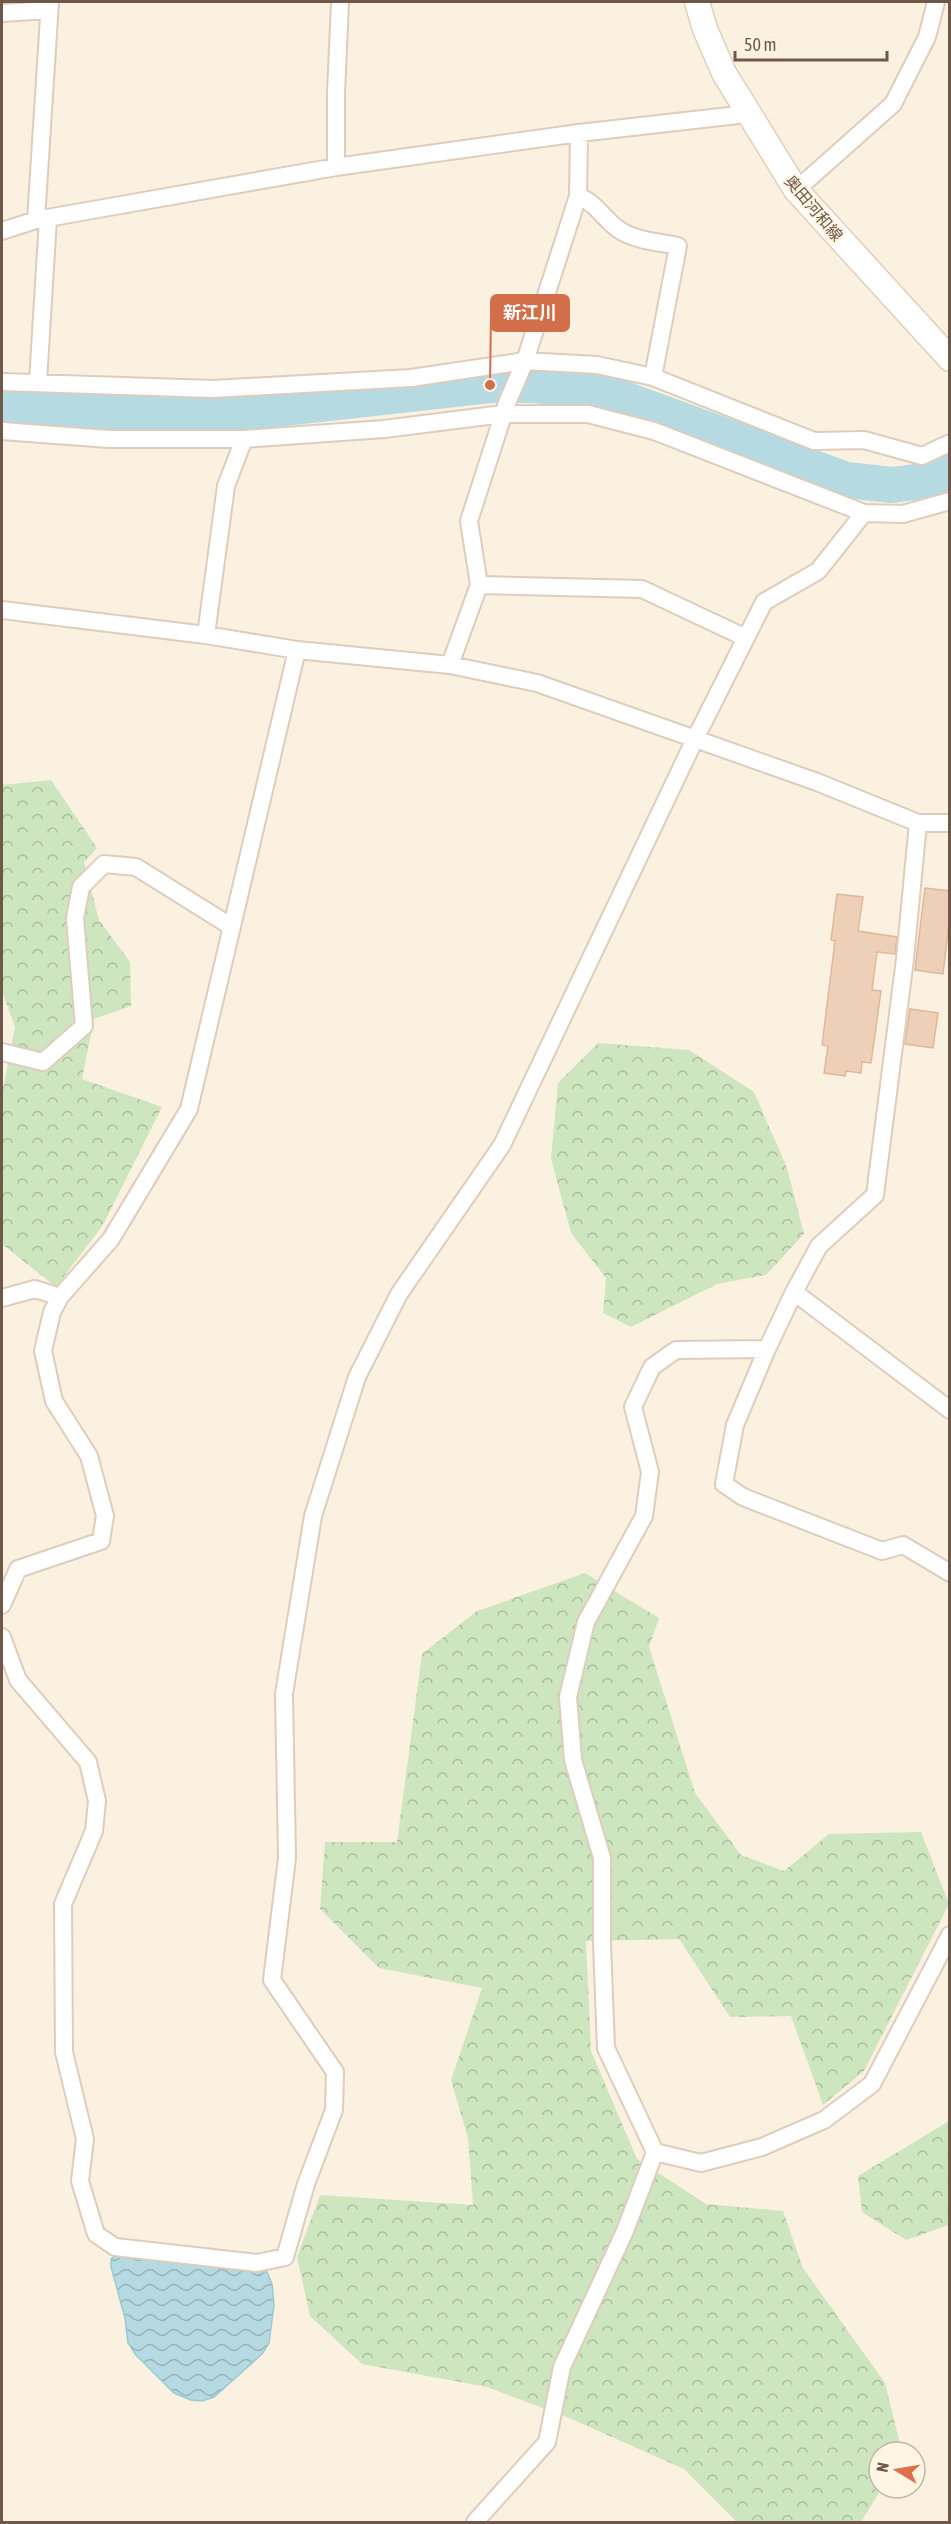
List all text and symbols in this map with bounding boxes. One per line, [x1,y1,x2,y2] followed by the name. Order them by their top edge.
[735,24,886,62] scale bar
[744,34,776,55] text: 50 m
[781,172,847,244] street label: 奥田河和線
[491,295,569,331] callout: 新江川
[503,302,557,323] text: 新江川
[867,2440,927,2500] north arrow
[873,2461,892,2473] text: N

